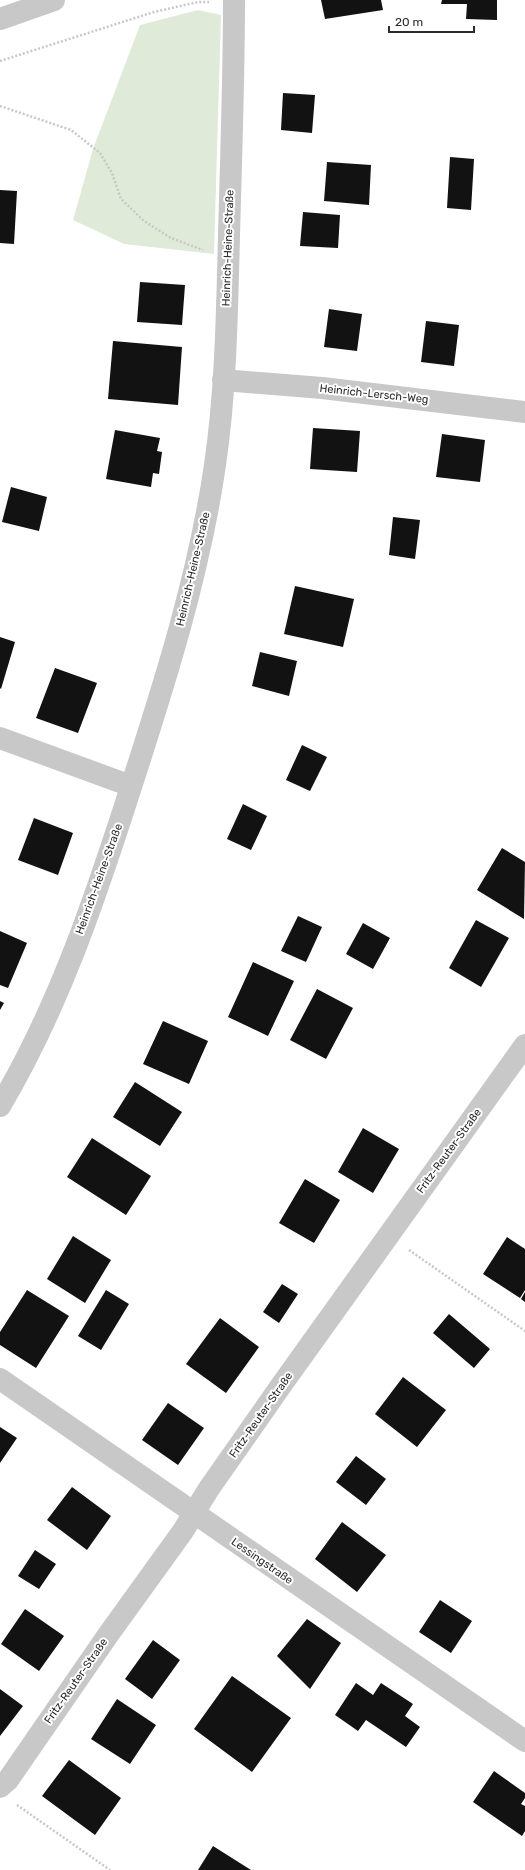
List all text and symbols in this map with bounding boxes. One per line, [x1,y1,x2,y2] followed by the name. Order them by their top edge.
[389,8,474,34] scale bar
[395,15,423,29] text: 20 m
[219,189,237,307] street label: Heinrich-Heine-Straße
[319,382,429,406] street label: Heinrich-Lersch-Weg
[174,511,212,627] street label: Heinrich-Heine-Straße
[73,822,125,936] street label: Heinrich-Heine-Straße
[414,1106,484,1196] street label: Fritz-Reuter-Straße
[227,1370,295,1460] street label: Fritz-Reuter-Straße
[229,1535,295,1587] street label: Lessingstraße
[42,1636,110,1726] street label: Fritz-Reuter-Straße

